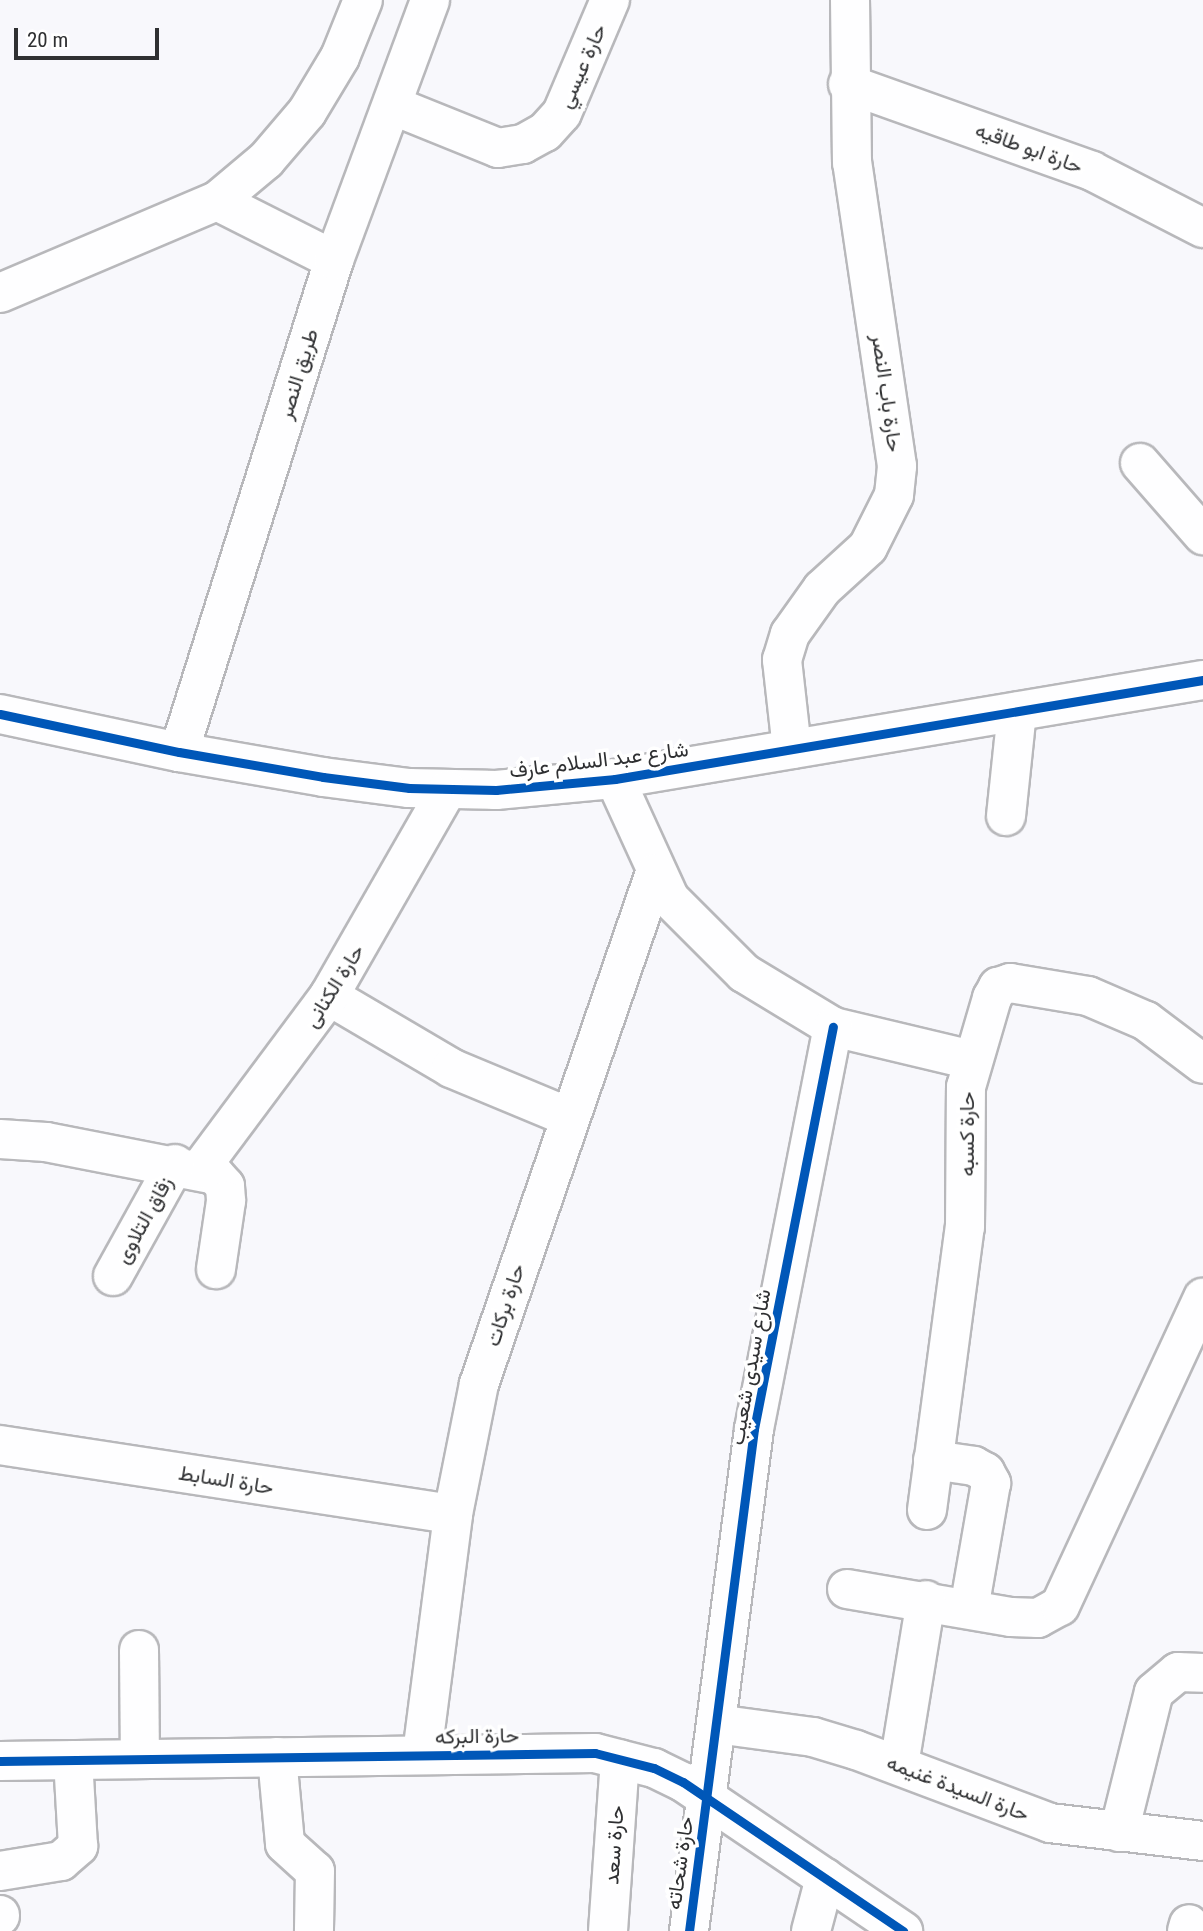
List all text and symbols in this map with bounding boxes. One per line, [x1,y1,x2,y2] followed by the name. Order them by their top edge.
[18,14,163,58] scale bar
[552,20,612,112] street label: حارة عيسي
[27,28,68,52] text: 20 m
[972,117,1086,179] street label: حارة ابو طاقيه
[272,326,324,422] street label: طريق النصر
[866,332,908,454] street label: حارة باب النصر
[508,737,690,783] street label: شارع عبد السلام عارف
[299,940,369,1032] street label: حارة الكنانى
[954,1092,980,1176] street label: حارة كسبه
[110,1172,178,1268] street label: زقاق التلاوى
[480,1261,530,1349] street label: حارة بركات
[724,1287,776,1447] street label: شارع سيدى شعيب
[177,1460,275,1500] street label: حارة السابط
[435,1723,519,1749] street label: حارة البركه
[883,1749,1033,1827] street label: حارة السيدة غنيمه
[599,1804,629,1886] street label: حارة سعد
[661,1815,699,1911] street label: حارة شحاته

